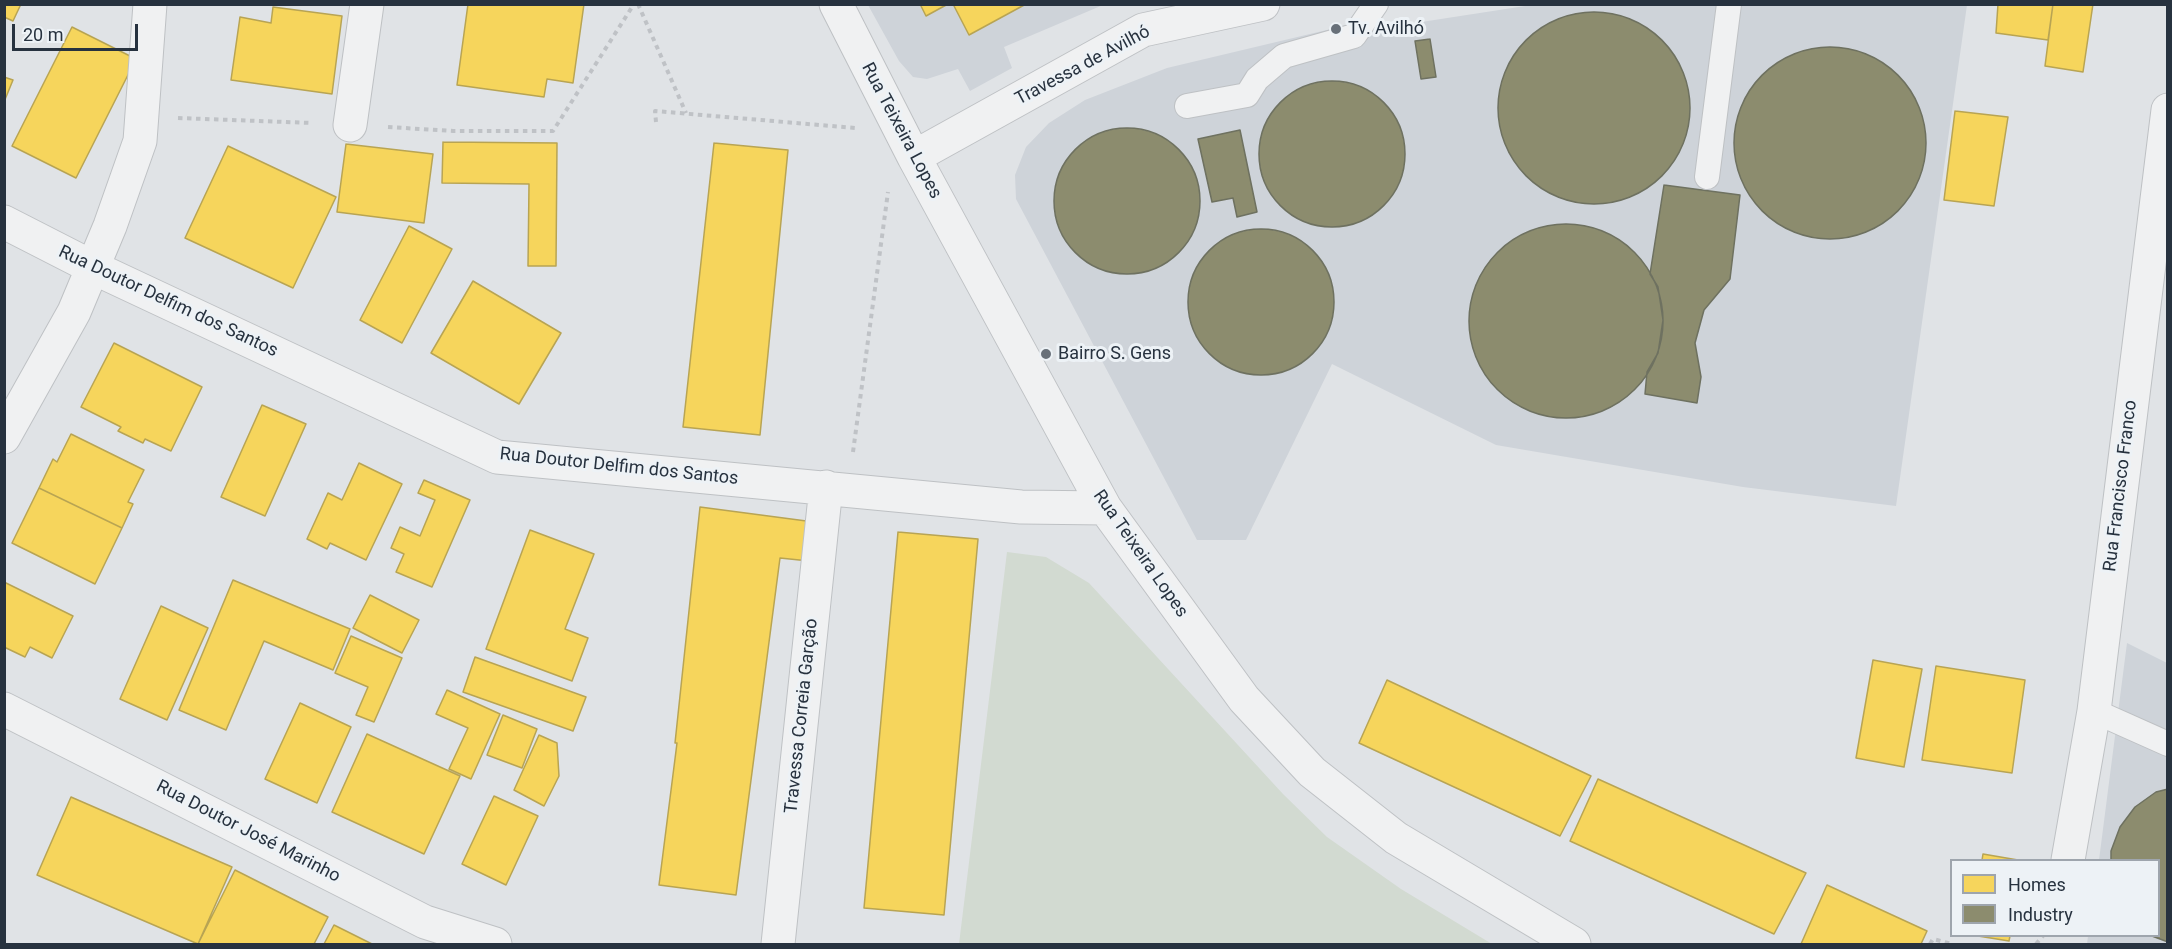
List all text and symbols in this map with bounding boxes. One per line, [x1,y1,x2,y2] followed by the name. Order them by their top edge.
[15,12,141,50] scale bar
[1348,18,1424,40] place label: Tv. Avilhó
[1012,21,1154,111] street label: Travessa de Avilhó
[1329,22,1343,36] marker: Tv. Avilhó
[23,24,63,45] text: 20 m
[856,59,946,203] street label: Rua Teixeira Lopes
[55,242,281,362] street label: Rua Doutor Delfim dos Santos
[1058,343,1171,365] place label: Bairro S. Gens
[1039,347,1053,361] marker: Bairro S. Gens
[2100,399,2142,573] street label: Rua Francisco Franco
[499,444,739,490] street label: Rua Doutor Delfim dos Santos
[1088,486,1192,622] street label: Rua Teixeira Lopes
[781,617,823,815] street label: Travessa Correia Garção
[152,776,344,888] street label: Rua Doutor José Marinho
[1950,859,2160,937] legend
[2008,874,2066,895] text: Homes
[2008,904,2073,925] text: Industry

